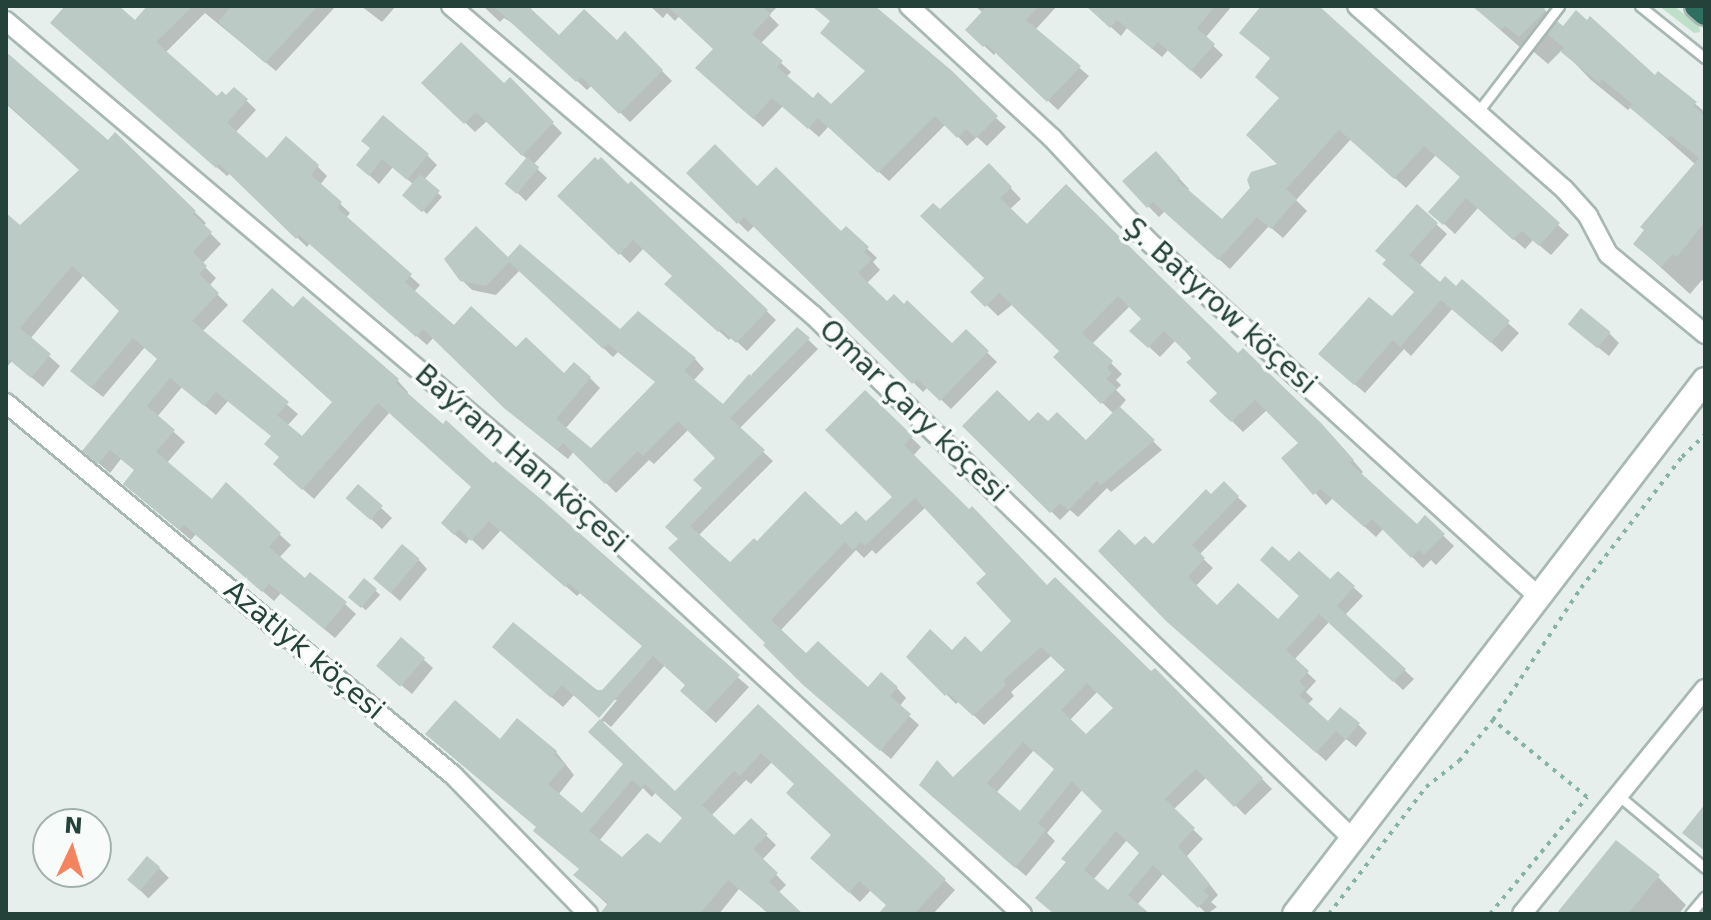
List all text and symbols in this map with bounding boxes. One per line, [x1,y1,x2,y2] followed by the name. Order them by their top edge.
[1117,211,1323,401] street label: Ş. Batyrow köçesi
[812,313,1014,509] street label: Omar Çary köçesi
[408,358,634,560] street label: Baýram Han köçesi
[217,573,391,727] street label: Azatlyk köçesi
[32,808,112,888] north arrow
[64,812,84,839] text: N

